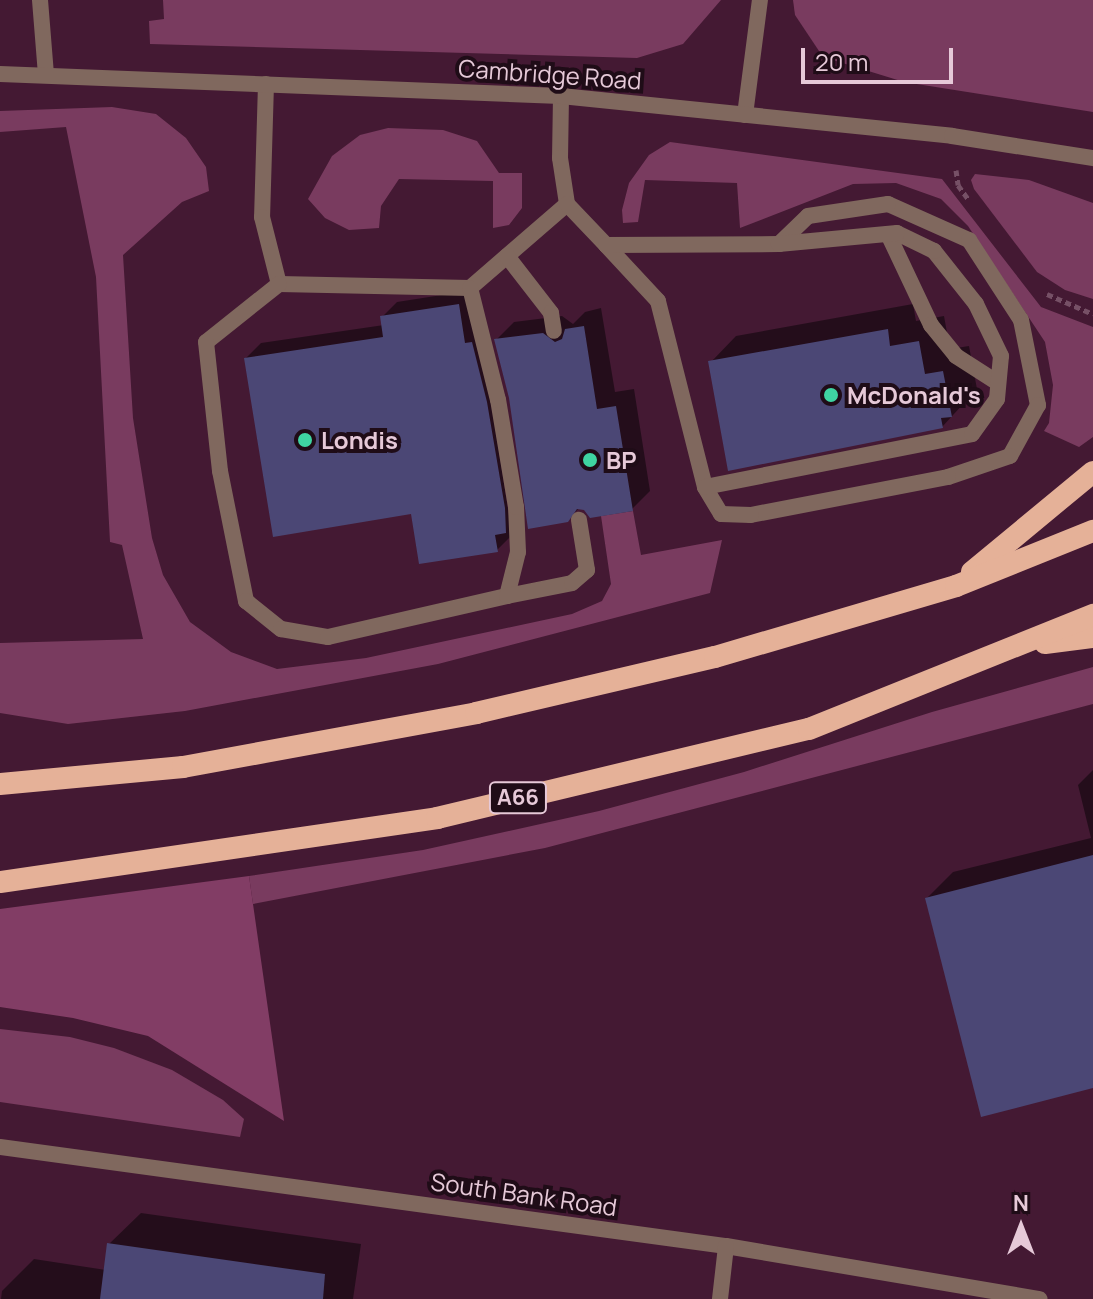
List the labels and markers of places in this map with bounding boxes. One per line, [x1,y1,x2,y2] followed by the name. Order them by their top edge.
[847,381,981,409] place label: McDonald's
[822,386,840,404] marker: McDonald's
[321,426,398,454] place label: Londis
[296,431,314,449] marker: Londis
[606,446,636,474] place label: BP
[581,451,599,469] marker: BP

